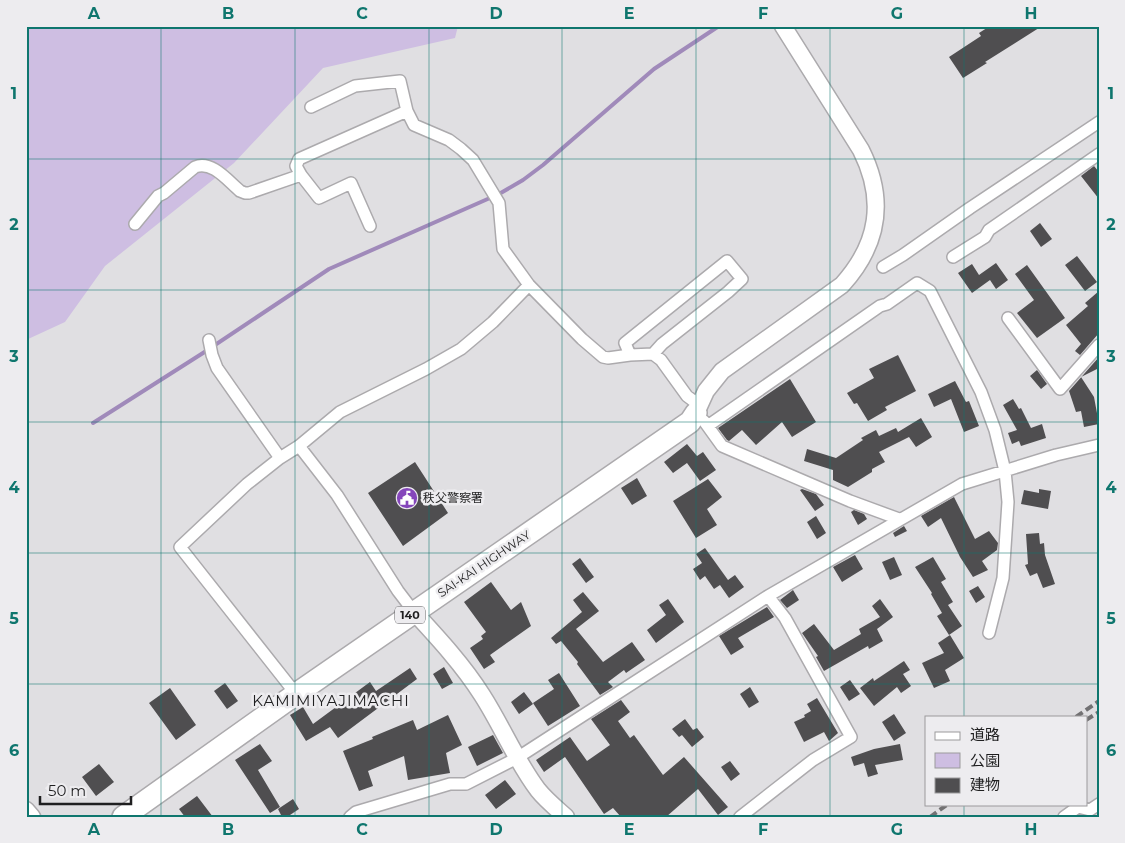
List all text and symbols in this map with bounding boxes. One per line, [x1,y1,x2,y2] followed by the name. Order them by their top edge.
[87,4,101,23] text: A
[222,4,234,23] text: B
[356,4,368,23] text: C
[489,4,503,23] text: D
[624,4,634,23] text: E
[758,4,768,23] text: F
[891,4,903,23] text: G
[1025,4,1037,23] text: H
[11,84,17,103] text: 1
[1108,84,1114,103] text: 1
[9,215,19,234] text: 2
[1106,215,1116,234] text: 2
[8,347,19,366] text: 3
[1105,347,1116,366] text: 3
[8,478,20,497] text: 4
[1105,478,1117,497] text: 4
[395,486,419,510] public building icon: 秩父警察署
[423,490,483,505] place label: 秩父警察署
[435,527,533,600] street label: SAI-KAI HIGHWAY
[395,606,425,624] road number: 140
[9,609,19,628] text: 5
[1106,609,1116,628] text: 5
[252,691,410,710] district label: KAMIMIYAJIMACHI
[925,716,1088,806] legend
[970,725,1000,744] text: 道路
[9,741,19,760] text: 6
[1106,741,1116,760] text: 6
[970,751,1000,770] text: 公園
[40,773,131,805] scale bar
[970,775,1000,794] text: 建物
[48,781,86,800] text: 50 m
[87,820,101,839] text: A
[222,820,234,839] text: B
[356,820,368,839] text: C
[489,820,503,839] text: D
[624,820,634,839] text: E
[758,820,768,839] text: F
[891,820,903,839] text: G
[1025,820,1037,839] text: H

